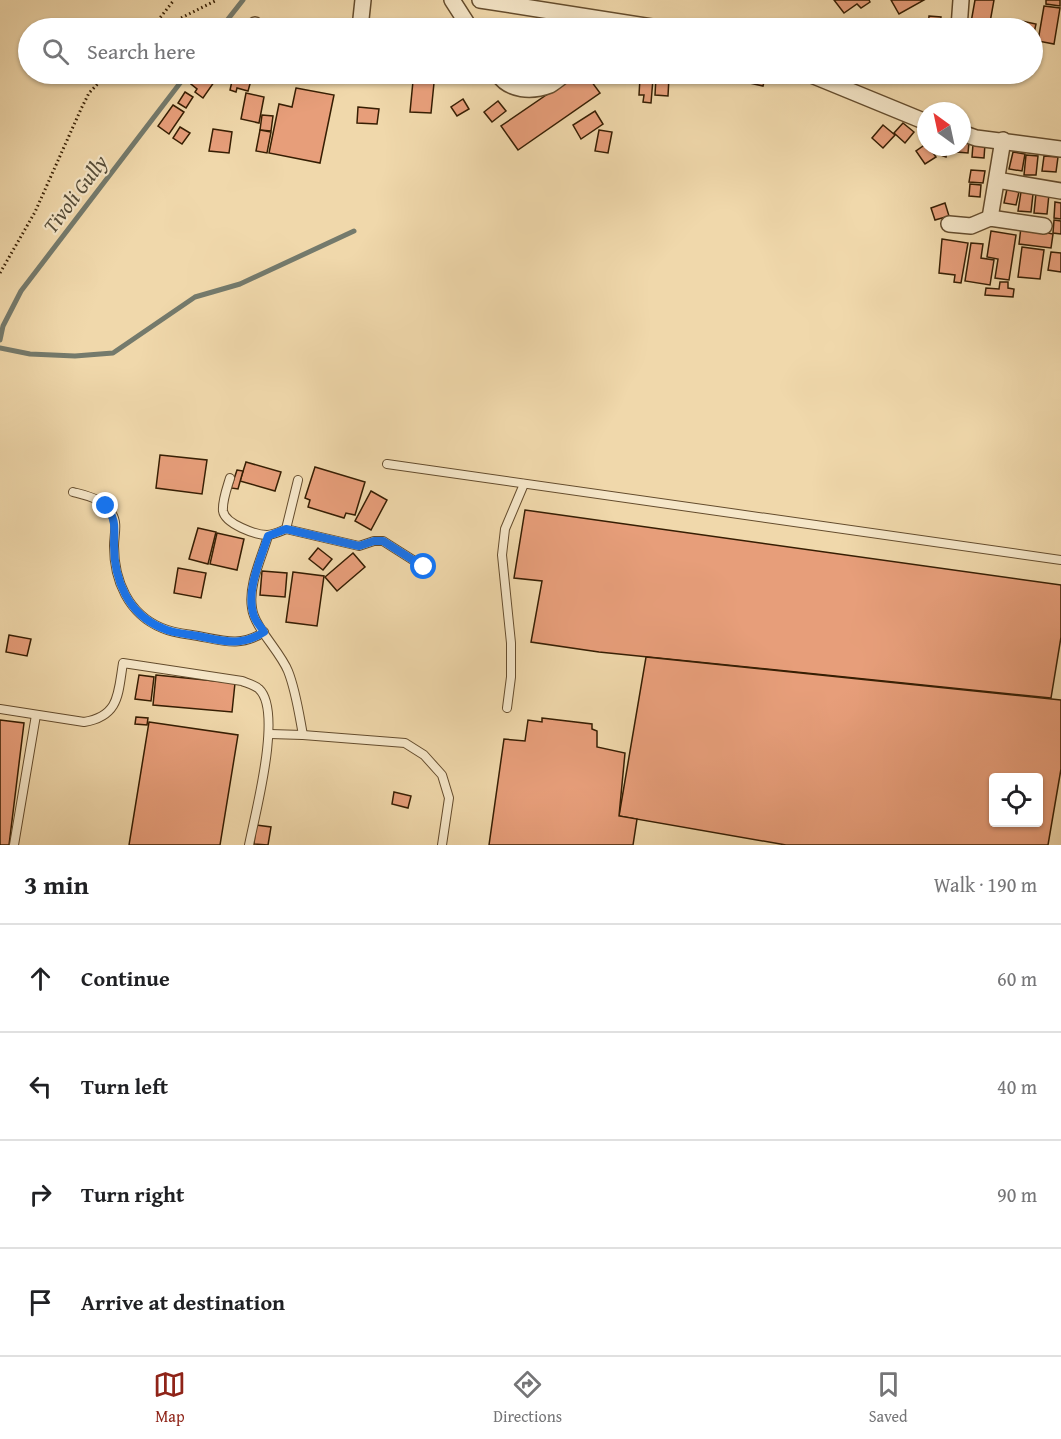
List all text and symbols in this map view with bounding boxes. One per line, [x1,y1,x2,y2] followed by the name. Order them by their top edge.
[18,18,1043,84] search box
[39,35,72,68] icon: search
[87,35,196,67] text: Search here
[917,102,971,156] north arrow
[35,148,115,240] water label: Tivoli Gully
[92,492,118,518] route end
[410,553,436,579] route start
[989,773,1043,827] map controls
[989,773,1043,827] button: locate
[24,865,89,904] text: 3 min
[934,870,1037,899] text: Walk · 190 m
[24,962,57,995] icon: ahead
[81,962,170,994] text: Continue
[997,964,1037,993] text: 60 m
[24,1070,57,1103] icon: left
[81,1070,168,1102] text: Turn left
[997,1072,1037,1101] text: 40 m
[24,1178,57,1211] icon: right
[81,1178,184,1210] text: Turn right
[997,1180,1037,1209] text: 90 m
[24,1286,57,1319] icon: arrive
[81,1286,285,1318] text: Arrive at destination
[153,1368,186,1428] tab: Map
[493,1368,562,1428] tab: Directions
[869,1368,908,1428] tab: Saved

